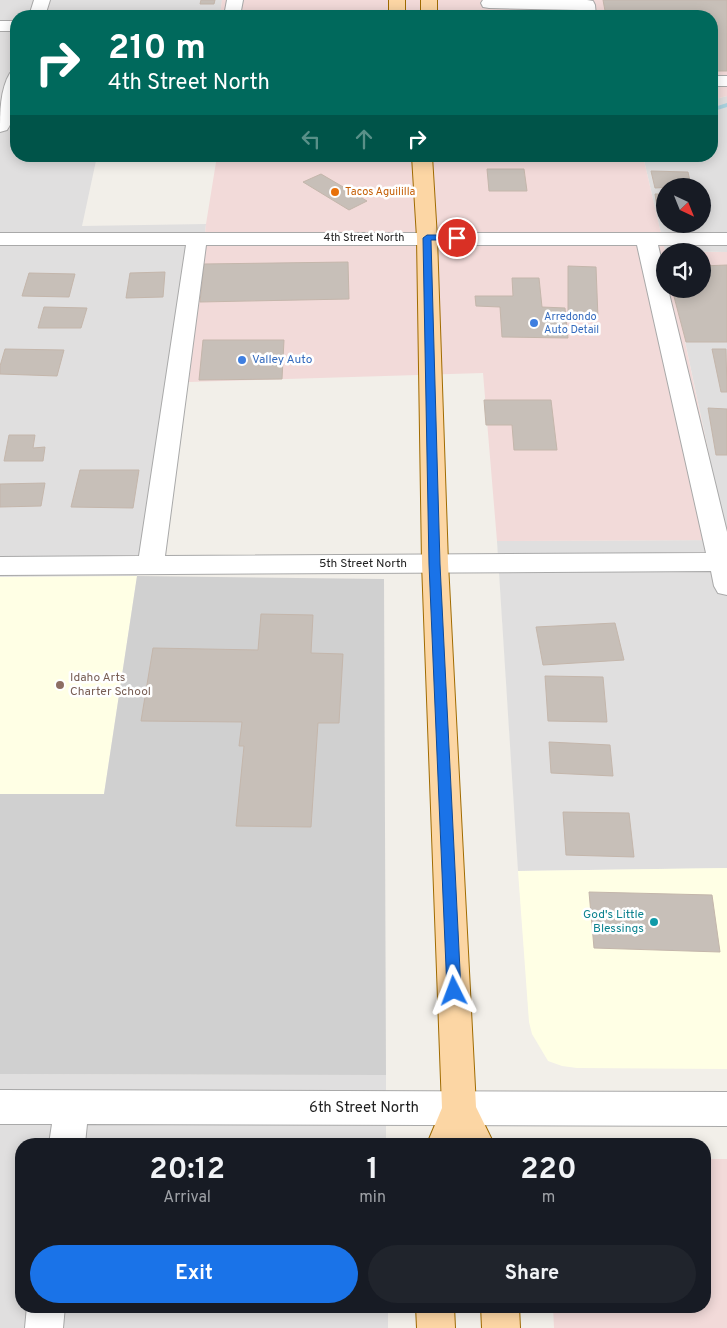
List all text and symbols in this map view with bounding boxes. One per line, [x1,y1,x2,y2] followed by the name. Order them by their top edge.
[108,27,206,71] text: 210 m
[25,30,90,95] icon: right
[108,70,270,97] text: 4th Street North
[297,125,325,153] icon: left
[350,125,378,153] icon: ahead
[403,125,431,153] icon: right
[656,178,711,232] north arrow
[656,178,711,298] map controls
[345,185,416,199] place label: Tacos Aguililla
[329,186,341,198] marker: Tacos Aguililla
[436,217,478,259] pin
[443,224,471,252] icon: arrive
[324,231,404,245] street label: 4th Street North
[656,243,711,298] button: sound
[544,310,599,337] place label: Arredondo Auto Detail
[528,317,540,329] marker: Arredondo Auto Detail
[252,352,313,368] place label: Valley Auto
[236,354,248,366] marker: Valley Auto
[319,556,407,572] street label: 5th Street North
[70,670,151,700] place label: Idaho Arts Charter School
[54,679,66,691] marker: Idaho Arts Charter School
[583,907,644,937] place label: God's Little Blessings
[648,916,660,928] marker: God's Little Blessings
[427,964,479,1016] position arrow
[309,1099,419,1118] street label: 6th Street North
[149,1152,225,1189] text: 20:12
[367,1152,379,1189] text: 1
[520,1152,577,1189] text: 220
[163,1188,211,1208] text: Arrival
[359,1188,386,1208] text: min
[542,1188,555,1208] text: m
[30,1245,358,1303] button: Exit
[368,1245,696,1303] button: Share

